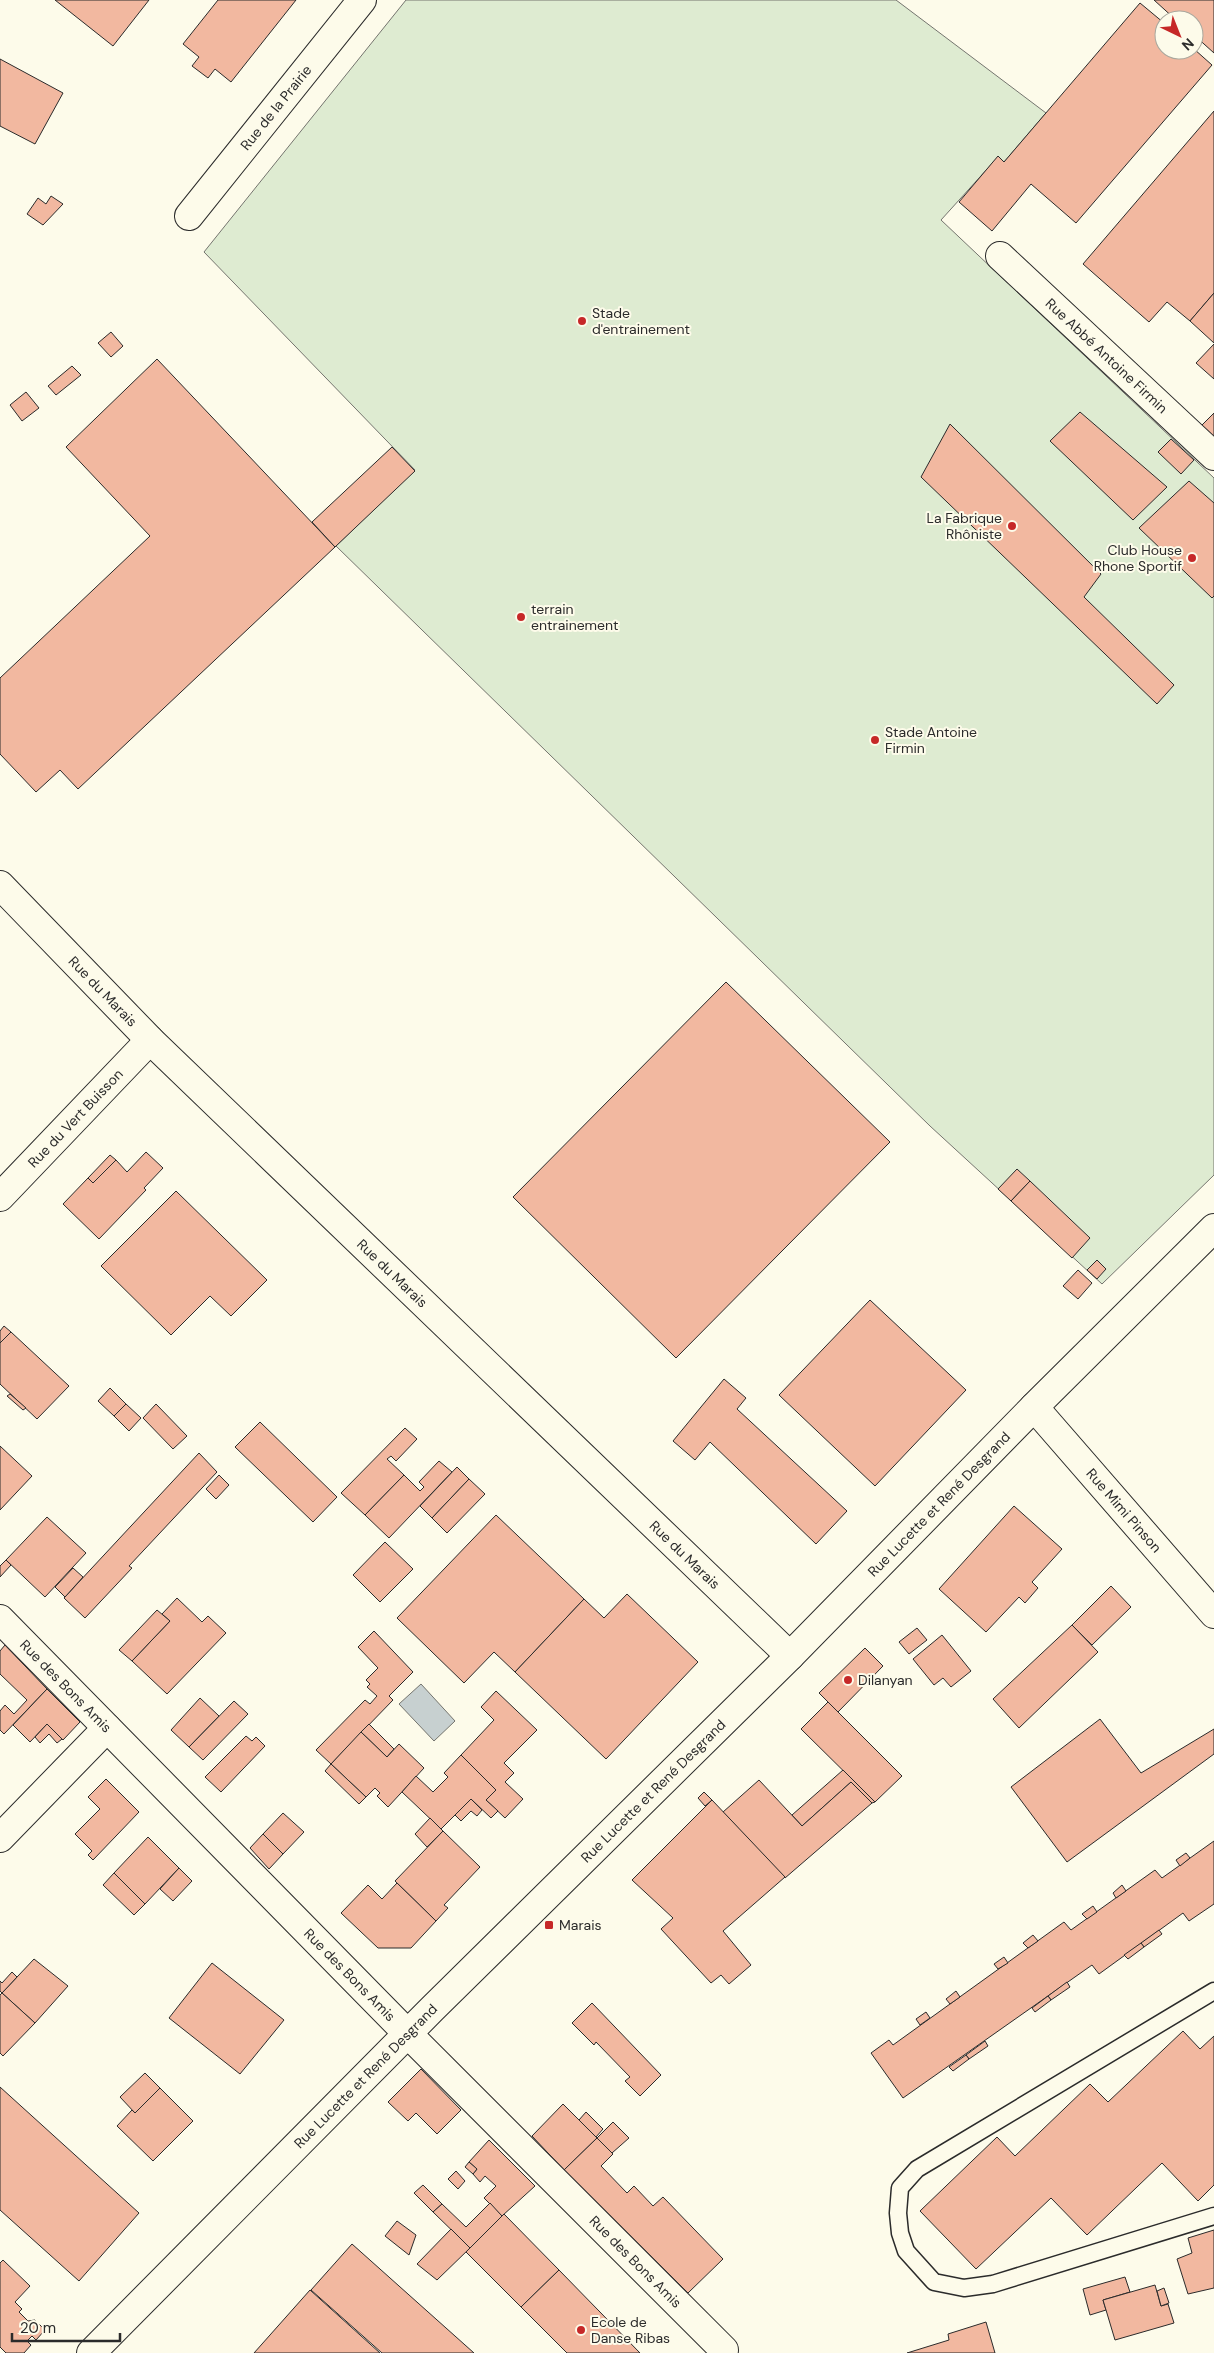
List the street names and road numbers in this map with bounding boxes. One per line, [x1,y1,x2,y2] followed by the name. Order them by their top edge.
[236,61,315,154] street label: Rue de la Prairie
[1042,294,1171,417] street label: Rue Abbé Antoine Firmin
[65,952,141,1030] street label: Rue du Marais
[24,1065,127,1171] street label: Rue du Vert Buisson
[353,1235,431,1311] street label: Rue du Marais
[864,1428,1014,1580] street label: Rue Lucette et René Desgrand
[1083,1465,1165,1556] street label: Rue Mimi Pinson
[646,1517,724,1593] street label: Rue du Marais
[16,1636,116,1736] street label: Rue des Bons Amis
[577,1716,729,1866] street label: Rue Lucette et René Desgrand
[300,1925,399,2025] street label: Rue des Bons Amis
[290,2000,441,2152] street label: Rue Lucette et René Desgrand
[586,2212,686,2312] street label: Rue des Bons Amis

